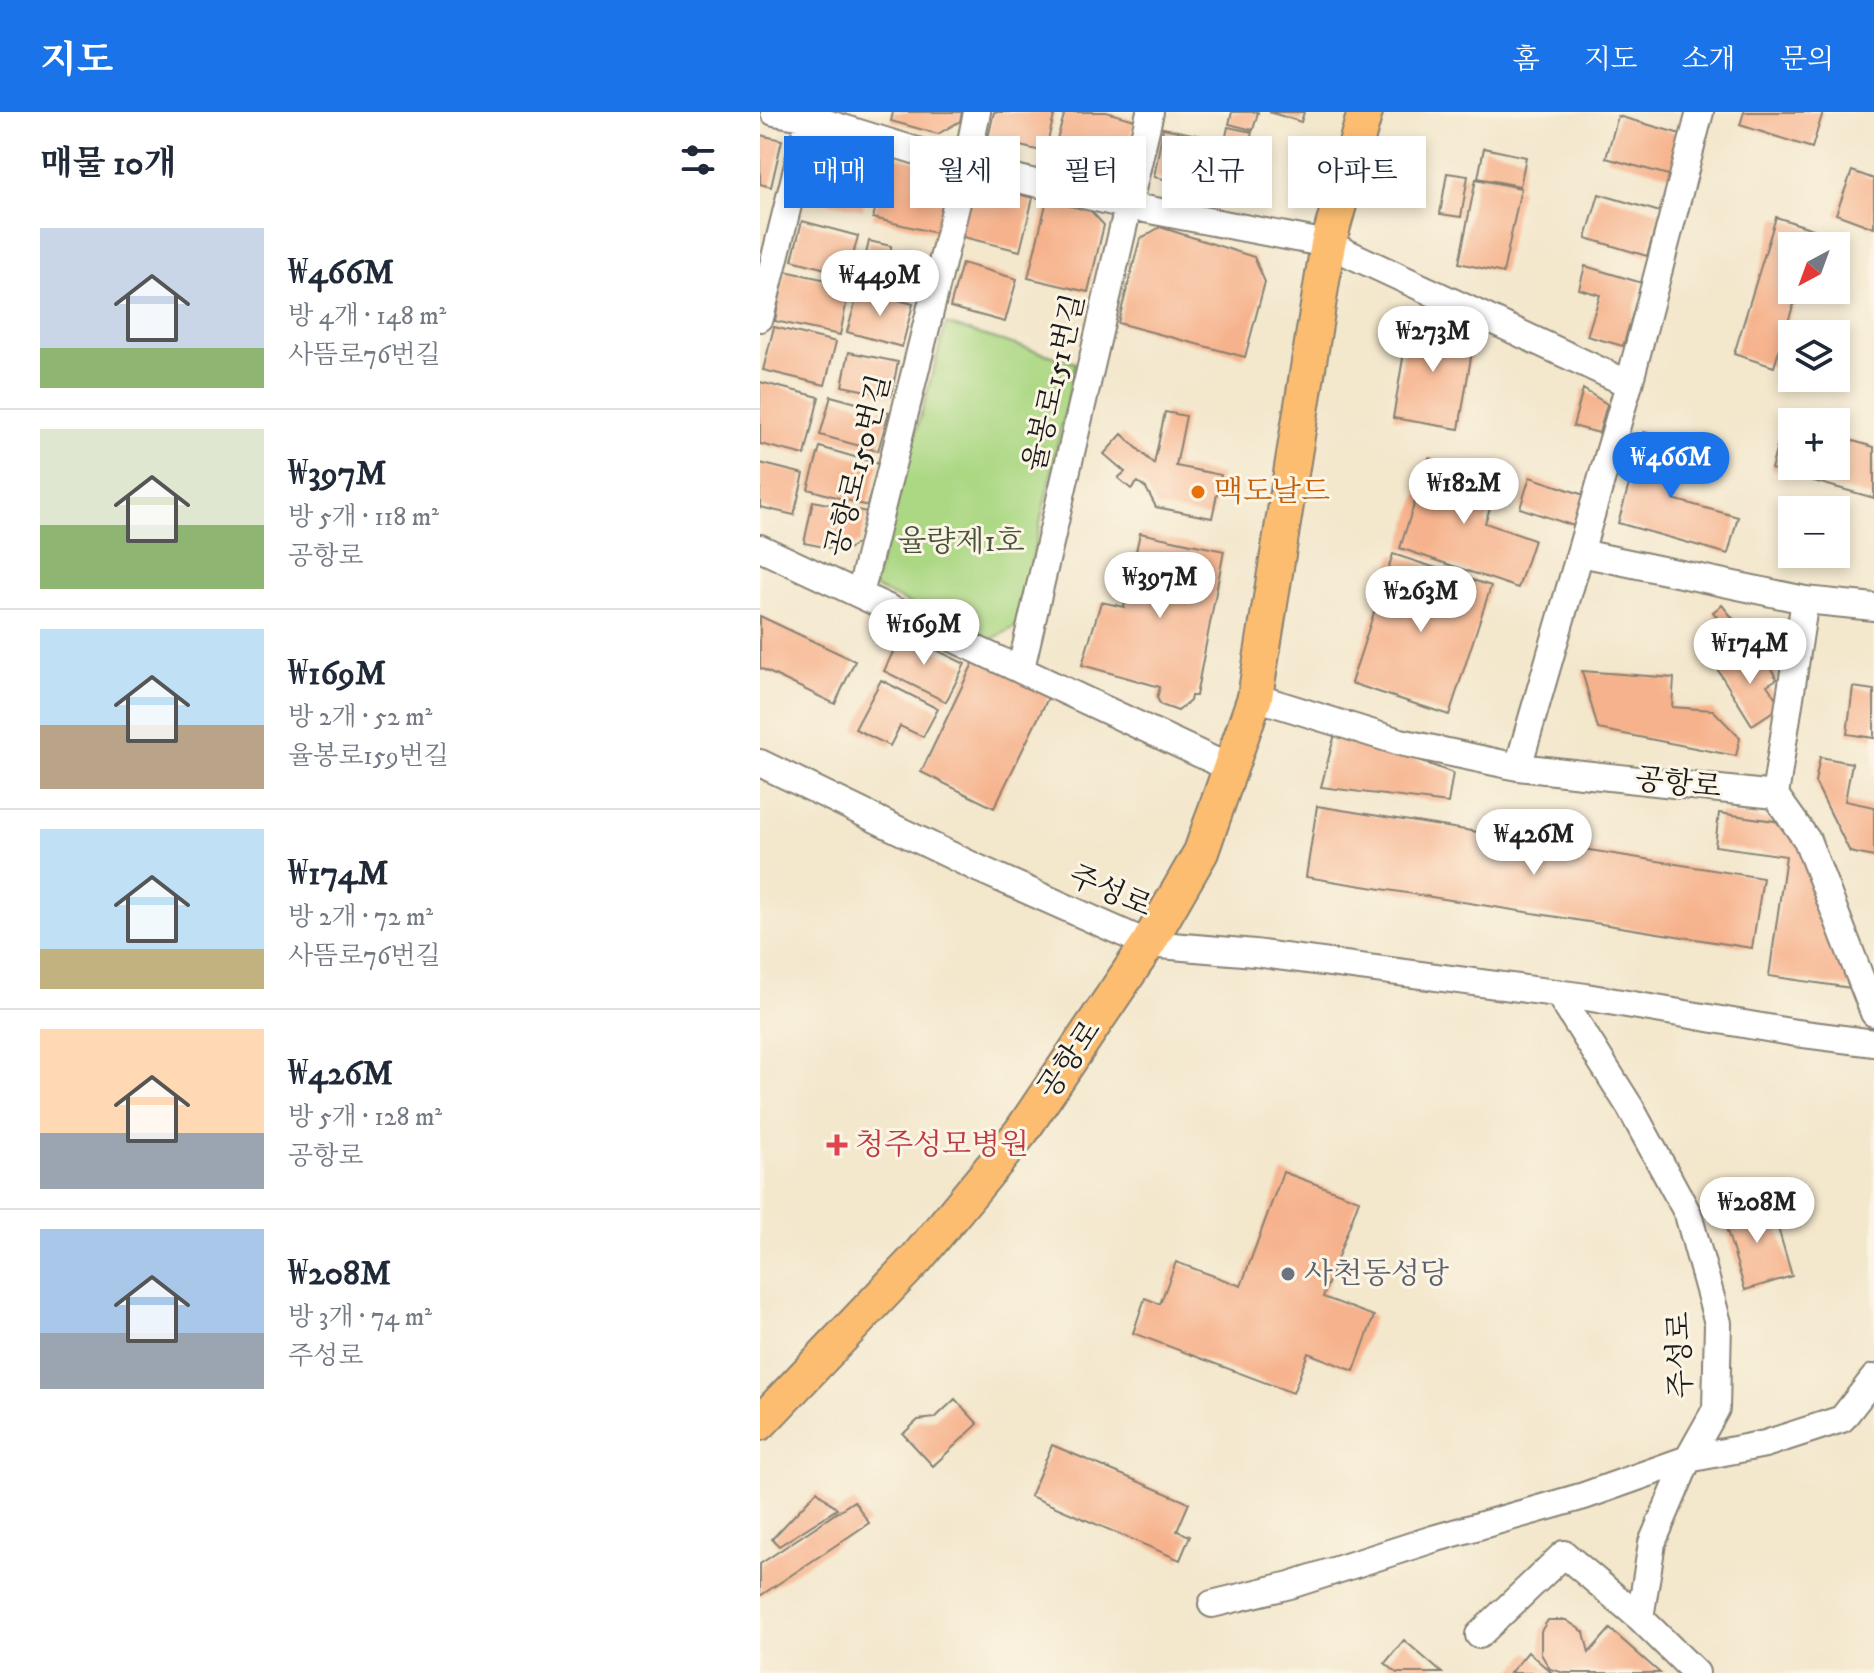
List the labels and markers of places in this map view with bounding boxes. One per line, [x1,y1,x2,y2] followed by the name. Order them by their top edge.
[824,250,936,318] pin: ₩449M
[1377,306,1489,374] pin: ₩273M
[1615,432,1727,500] pin: ₩466M
[1408,458,1520,526] pin: ₩182M
[1214,474,1330,511] place label: 맥도날드
[1189,483,1207,501] marker: 맥도날드
[1104,552,1216,620] pin: ₩397M
[1365,566,1477,634] pin: ₩263M
[868,599,980,667] pin: ₩169M
[1694,618,1806,686] pin: ₩174M
[1478,809,1590,877] pin: ₩426M
[855,1127,1029,1164] place label: 청주성모병원
[826,1134,848,1156] marker: 청주성모병원
[1701,1177,1813,1245] pin: ₩208M
[1304,1256,1449,1293] place label: 사천동성당
[1279,1265,1297,1283] marker: 사천동성당

